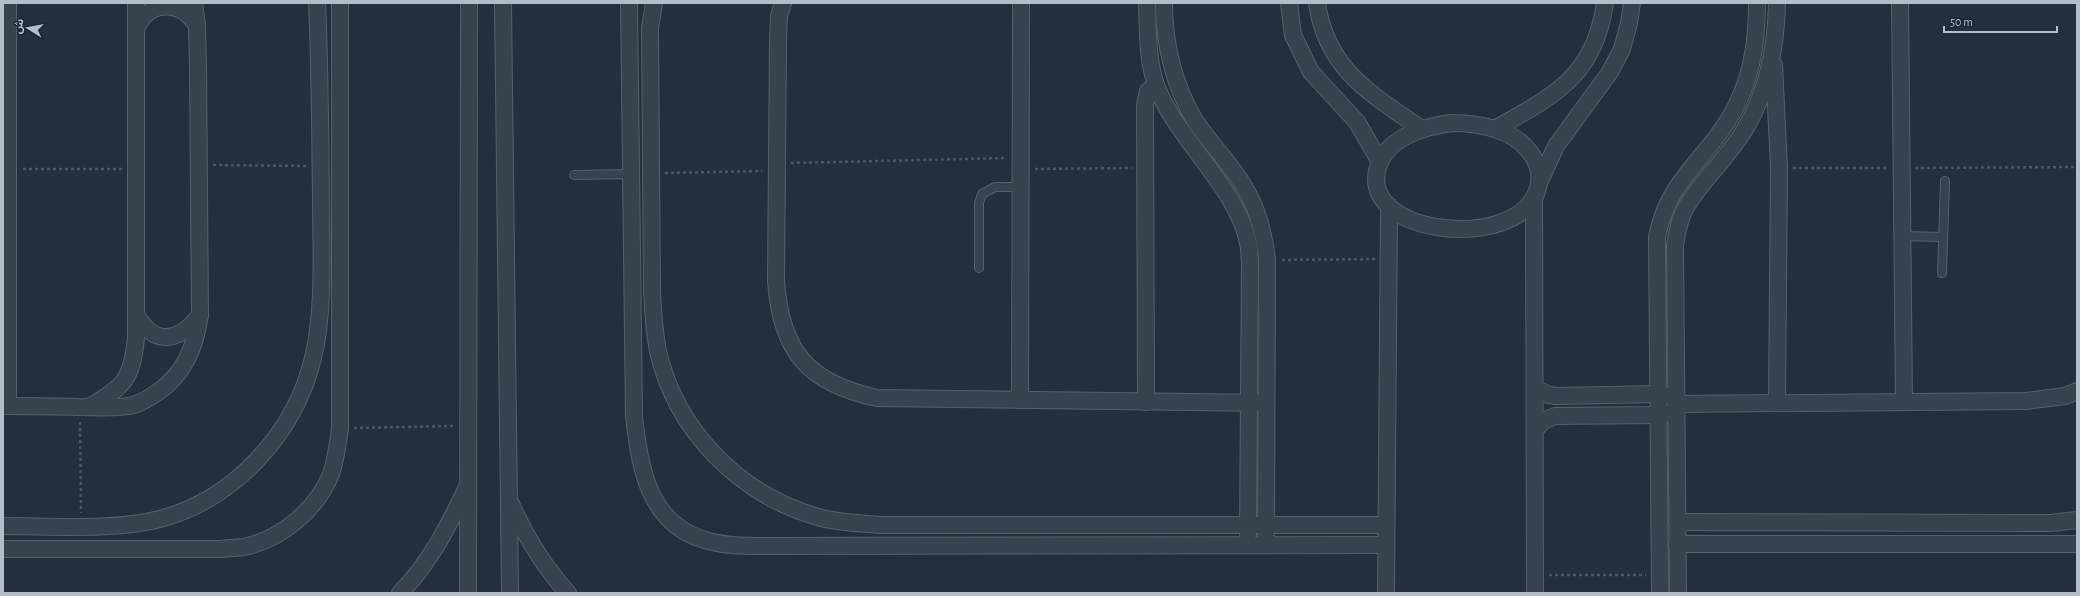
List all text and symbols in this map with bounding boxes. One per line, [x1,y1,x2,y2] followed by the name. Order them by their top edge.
[8,8,48,48] north arrow
[1944,8,2057,34] scale bar
[1950,16,1973,28] text: 50 m
[12,18,26,35] text: ش

